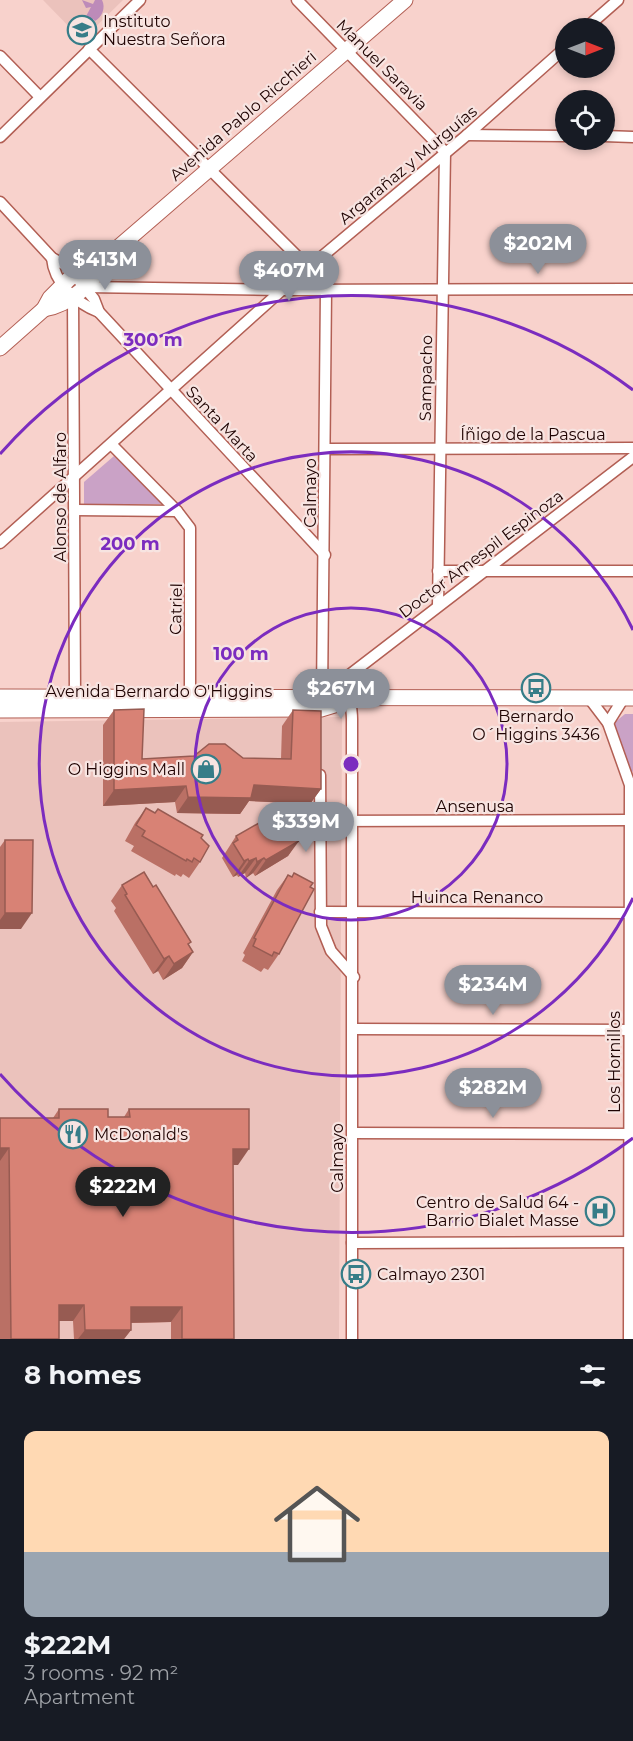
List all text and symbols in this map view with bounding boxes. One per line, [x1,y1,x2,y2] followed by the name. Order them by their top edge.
[103,12,226,49] place label: Instituto Nuestra Señora
[66,14,98,46] school or university icon: Instituto Nuestra Señora
[332,15,432,115] street label: Manuel Saravia
[555,18,615,78] north arrow
[555,18,615,150] map controls
[166,47,320,185] street label: Avenida Pablo Ricchieri
[555,90,615,150] button: locate
[335,102,481,228] street label: Argarañaz y Murguías
[496,224,580,275] pin: $202M
[504,231,572,255] text: $202M
[63,240,147,291] pin: $413M
[72,247,138,271] text: $413M
[247,251,331,302] pin: $407M
[253,258,325,282] text: $407M
[122,329,183,351] text: 300 m
[416,335,436,421] street label: Sampacho
[182,382,262,466] street label: Santa Marta
[460,425,606,444] street label: Íñigo de la Pascua
[51,432,70,562] street label: Alonso de Alfaro
[301,458,320,528] street label: Calmayo
[395,486,567,622] street label: Doctor Amespil Espinoza
[100,533,160,555] text: 200 m
[166,583,186,635] street label: Catriel
[213,643,269,665] text: 100 m
[299,669,383,720] pin: $267M
[520,672,552,704] bus stop icon: Bernardo O´Higgins 3436
[307,676,375,700] text: $267M
[46,682,273,701] street label: Avenida Bernardo O'Higgins
[472,707,600,744] place label: Bernardo O´Higgins 3436
[190,753,222,785] shop icon: O Higgins Mall
[341,754,361,774] centre of rings
[68,760,185,779] place label: O Higgins Mall
[436,797,514,816] street label: Ansenusa
[264,802,348,853] pin: $339M
[272,809,340,833] text: $339M
[411,888,543,907] street label: Huinca Renanco
[451,965,535,1016] pin: $234M
[458,972,528,996] text: $234M
[605,1011,624,1113] street label: Los Hornillos
[451,1068,535,1119] pin: $282M
[459,1075,527,1099] text: $282M
[57,1118,89,1150] restaurant icon: McDonald's
[328,1123,347,1193] street label: Calmayo
[94,1125,188,1144] place label: McDonald's
[81,1167,165,1218] pin: $222M
[89,1174,157,1198] text: $222M
[416,1193,579,1230] place label: Centro de Salud 64 - Barrio Bialet Masse
[584,1195,616,1227] hospital icon: Centro de Salud 64 - Barrio Bialet Masse
[340,1258,372,1290] bus stop icon: Calmayo 2301
[377,1265,485,1284] place label: Calmayo 2301
[24,1359,141,1391] text: 8 homes
[576,1359,609,1392] icon: filters
[263,1470,371,1578] icon: home
[24,1629,111,1661] text: $222M
[24,1661,178,1685] text: 3 rooms · 92 m²
[24,1685,135,1709] text: Apartment

